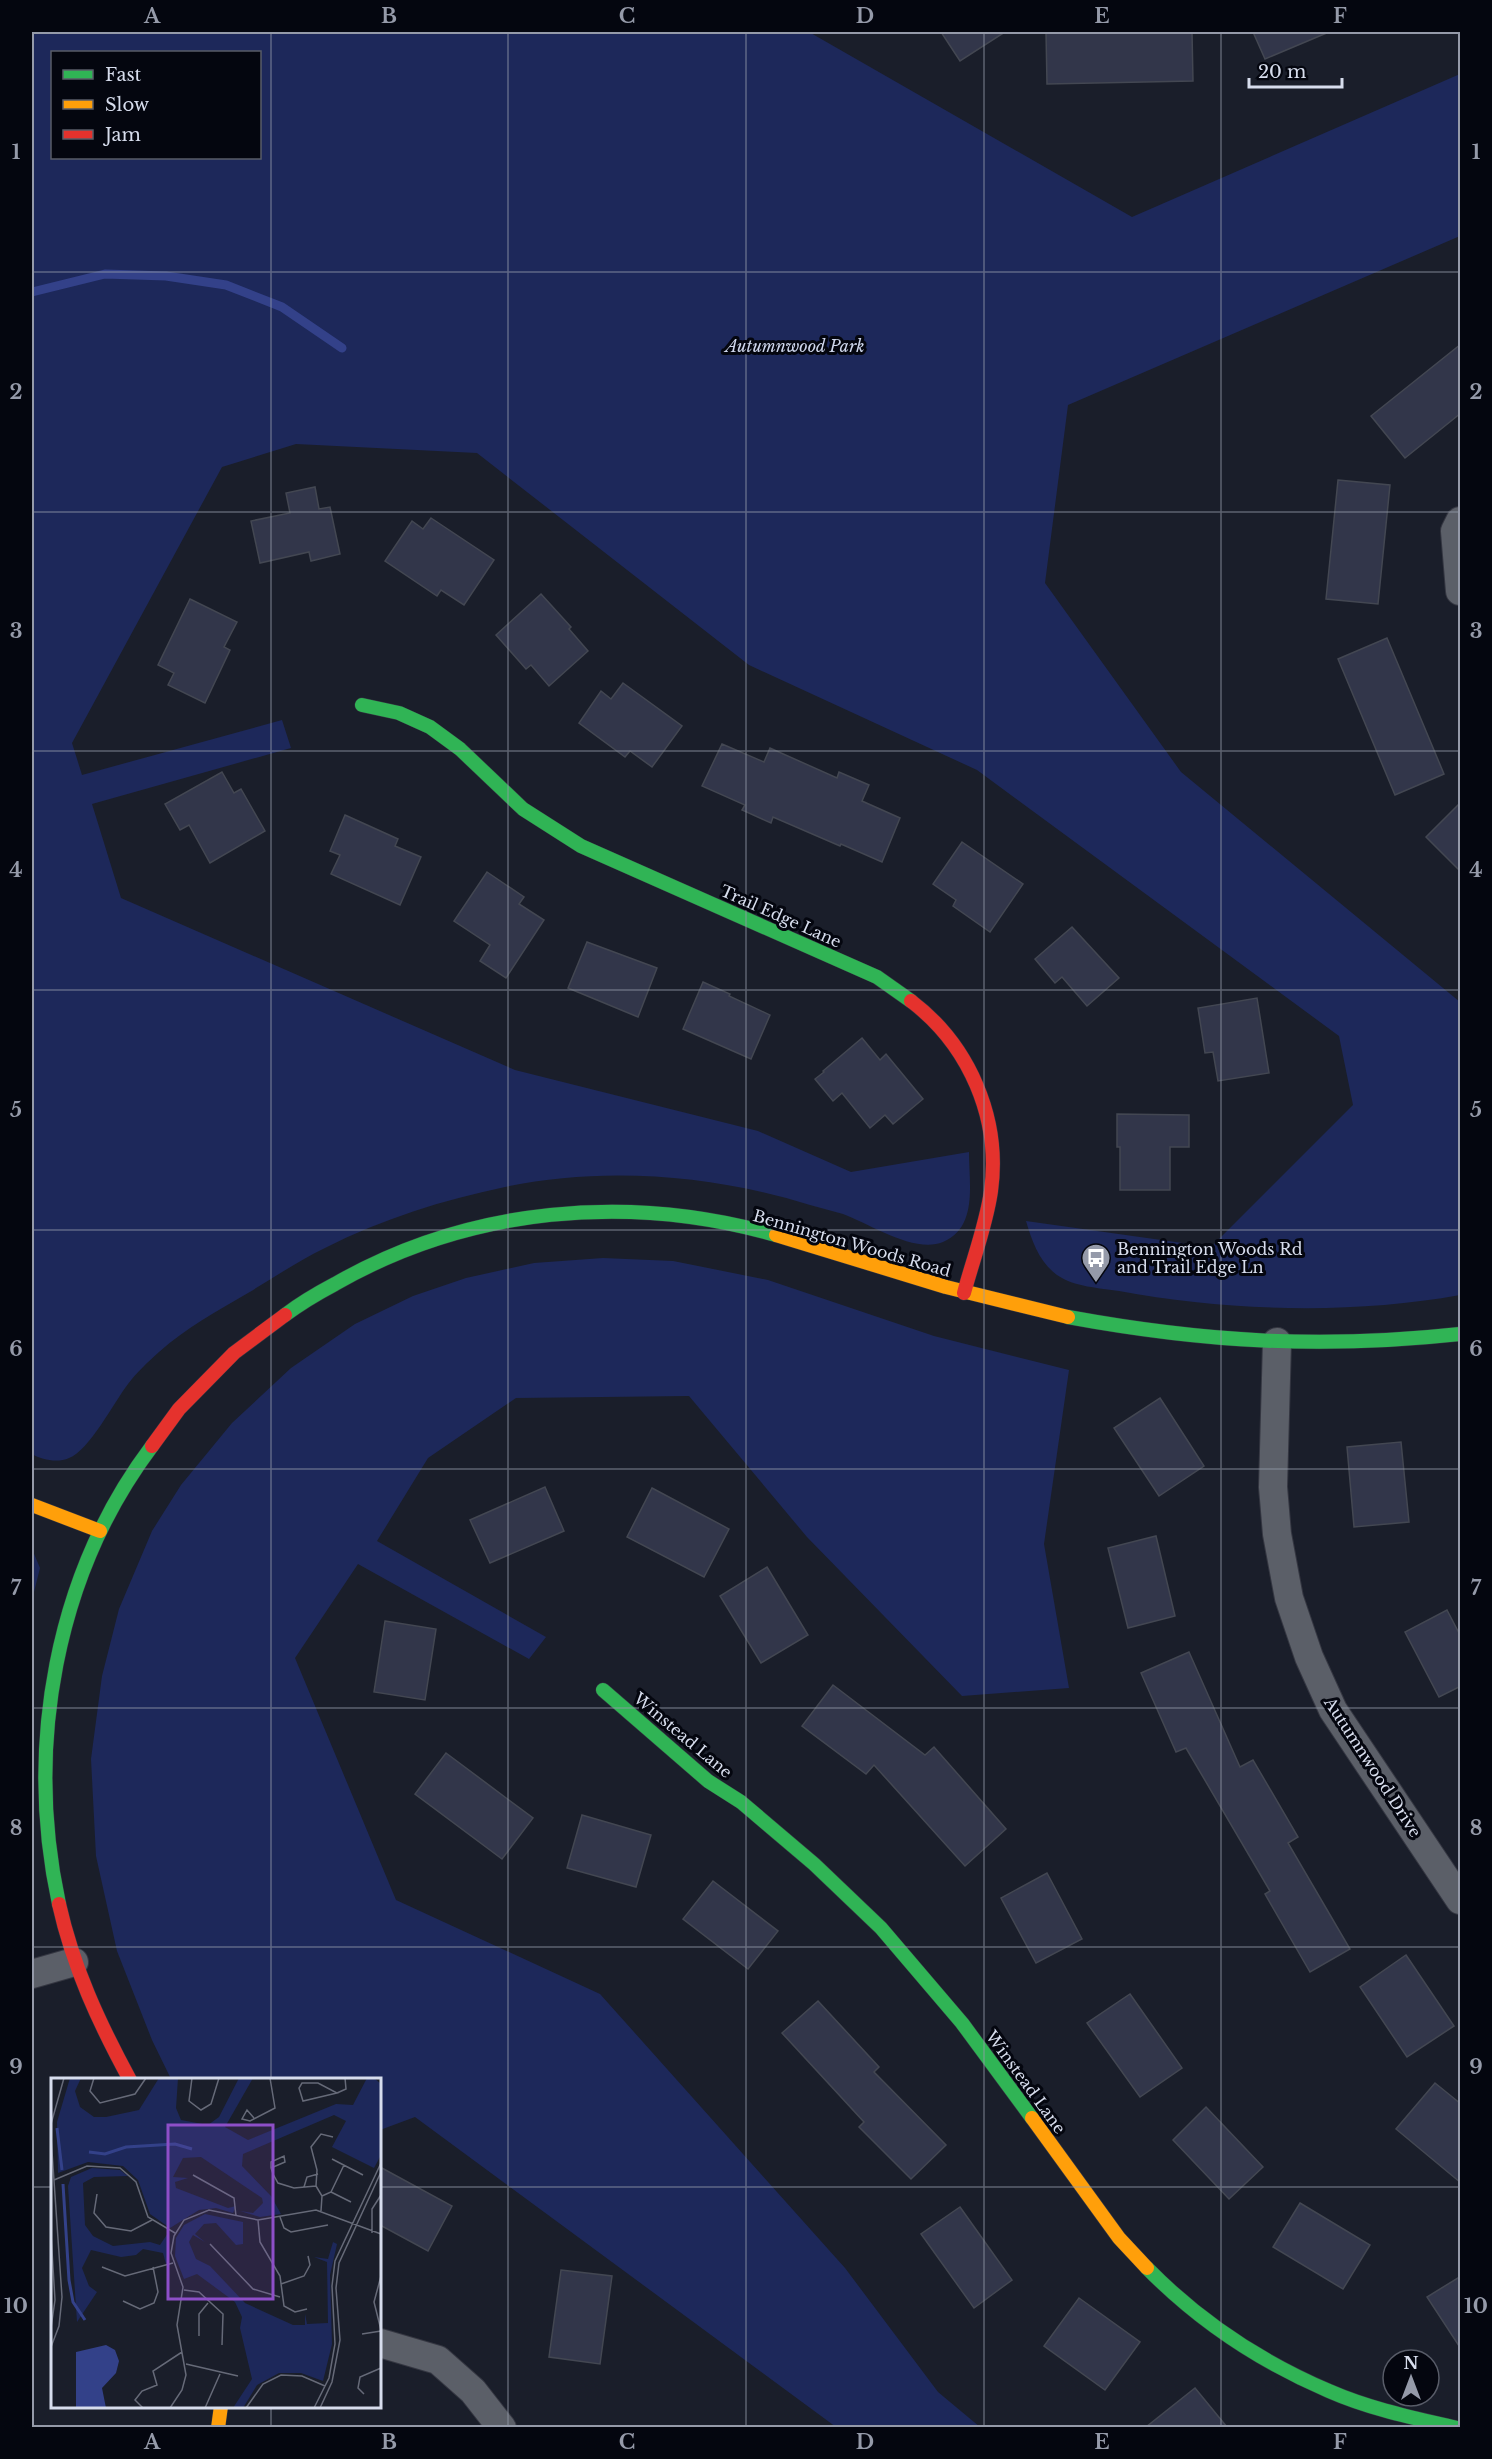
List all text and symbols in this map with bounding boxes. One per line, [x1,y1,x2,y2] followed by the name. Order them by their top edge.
[143,4,161,28] text: A
[381,4,397,28] text: B
[619,4,635,28] text: C
[856,4,874,28] text: D
[1094,4,1110,28] text: E
[1333,4,1347,28] text: F
[51,51,261,159] legend
[1249,51,1342,89] scale bar
[1258,61,1306,83] text: 20 m
[105,64,142,86] text: Fast
[105,94,150,116] text: Slow
[103,124,141,146] text: Jam
[12,140,21,164] text: 1
[1472,140,1481,164] text: 1
[724,336,864,356] park label: Autumnwood Park
[9,380,23,404] text: 2
[1469,380,1483,404] text: 2
[10,619,22,643] text: 3
[1470,619,1482,643] text: 3
[9,858,23,882] text: 4
[1469,858,1483,882] text: 4
[718,880,844,952] street label: Trail Edge Lane
[10,1098,22,1122] text: 5
[1470,1098,1482,1122] text: 5
[751,1205,953,1281] street label: Bennington Woods Road
[1117,1239,1303,1277] place label: Bennington Woods Rd and Trail Edge Ln
[1080,1242,1112,1284] bus stop icon: Bennington Woods Rd and Trail Edge Ln
[9,1337,23,1361] text: 6
[1469,1337,1483,1361] text: 6
[11,1576,22,1600] text: 7
[1471,1576,1482,1600] text: 7
[629,1687,736,1782] street label: Winstead Lane
[1320,1692,1426,1841] street label: Autumnwood Drive
[10,1816,22,1840] text: 8
[1470,1816,1482,1840] text: 8
[981,2026,1070,2137] street label: Winstead Lane
[9,2055,23,2079] text: 9
[1469,2055,1483,2079] text: 9
[51,2078,381,2408] inset map
[4,2294,28,2318] text: 10
[1464,2294,1488,2318] text: 10
[1381,2348,1441,2408] north arrow
[1403,2353,1419,2373] text: N
[143,2430,161,2454] text: A
[381,2430,397,2454] text: B
[619,2430,635,2454] text: C
[856,2430,874,2454] text: D
[1094,2430,1110,2454] text: E
[1333,2430,1347,2454] text: F

